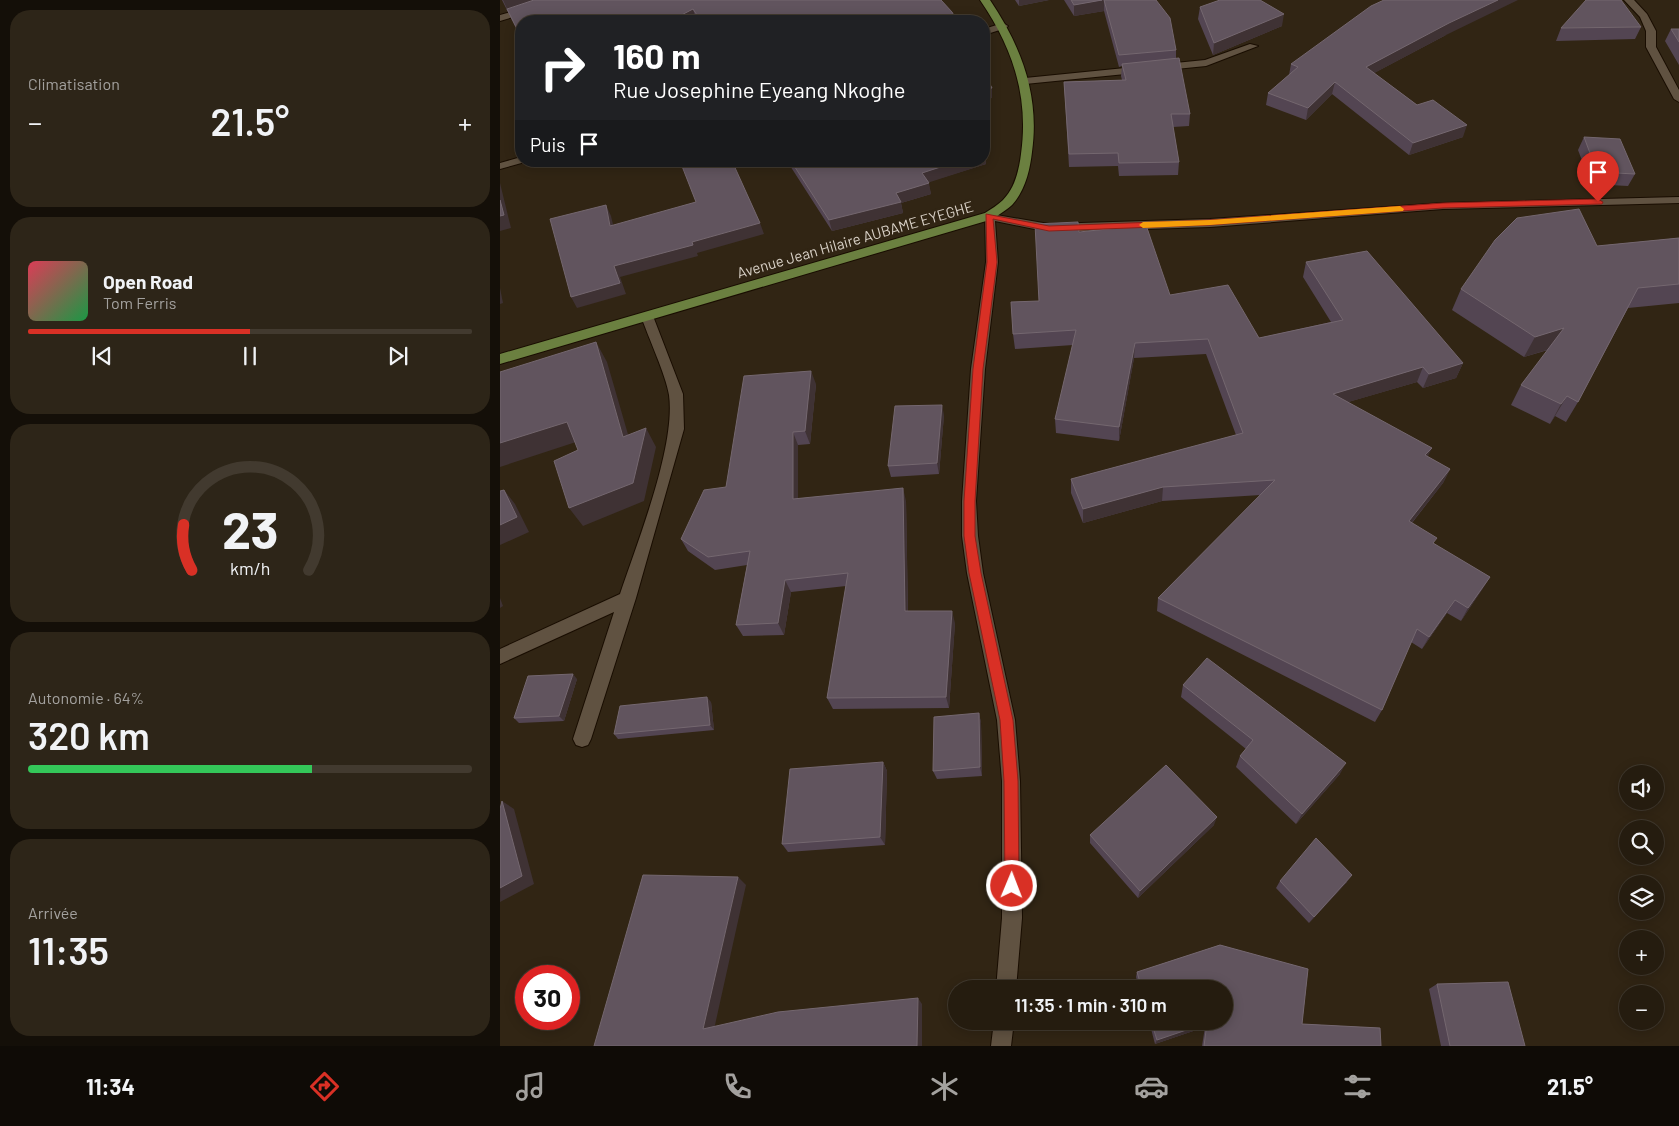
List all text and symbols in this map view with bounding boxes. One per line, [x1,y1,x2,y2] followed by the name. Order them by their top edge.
[613,34,700,76] text: 160 m
[530,35,595,100] icon: right
[28,74,120,93] text: Climatisation
[613,76,905,102] text: Rue Josephine Eyeang Nkoghe
[211,98,289,144] text: 21.5°
[28,105,42,139] text: −
[458,105,472,139] text: +
[575,130,603,158] icon: arrive
[530,133,565,156] text: Puis
[1577,151,1619,202] pin
[1584,158,1612,186] icon: arrive
[735,197,975,281] street label: Avenue Jean Hilaire AUBAME EYEGHE
[103,270,193,293] text: Open Road
[103,293,177,312] text: Tom Ferris
[88,342,116,370] icon: previous
[236,342,264,370] icon: pause
[384,342,412,370] icon: next
[222,497,278,559] text: 23
[230,557,270,579] text: km/h
[28,688,144,707] text: Autonomie · 64%
[28,712,150,758] text: 320 km
[1619,765,1664,1030] map controls
[1619,765,1664,810] button: sound
[1619,820,1664,865] button: search
[985,859,1037,911] position arrow
[1619,875,1664,920] button: layers
[28,903,78,922] text: Arrivée
[28,927,109,973] text: 11:35
[1619,930,1664,975] button: +
[515,965,580,1030] speed limit sign: 30
[1619,985,1664,1030] button: −
[1014,993,1167,1016] text: 11:35 · 1 min · 310 m
[307,1069,342,1104] icon: directions
[513,1069,548,1104] icon: music
[720,1069,755,1104] icon: phone
[927,1069,962,1104] icon: climate
[1134,1069,1169,1104] icon: car
[1340,1069,1375,1104] icon: filters
[86,1073,135,1099] text: 11:34
[1547,1073,1593,1099] text: 21.5°

